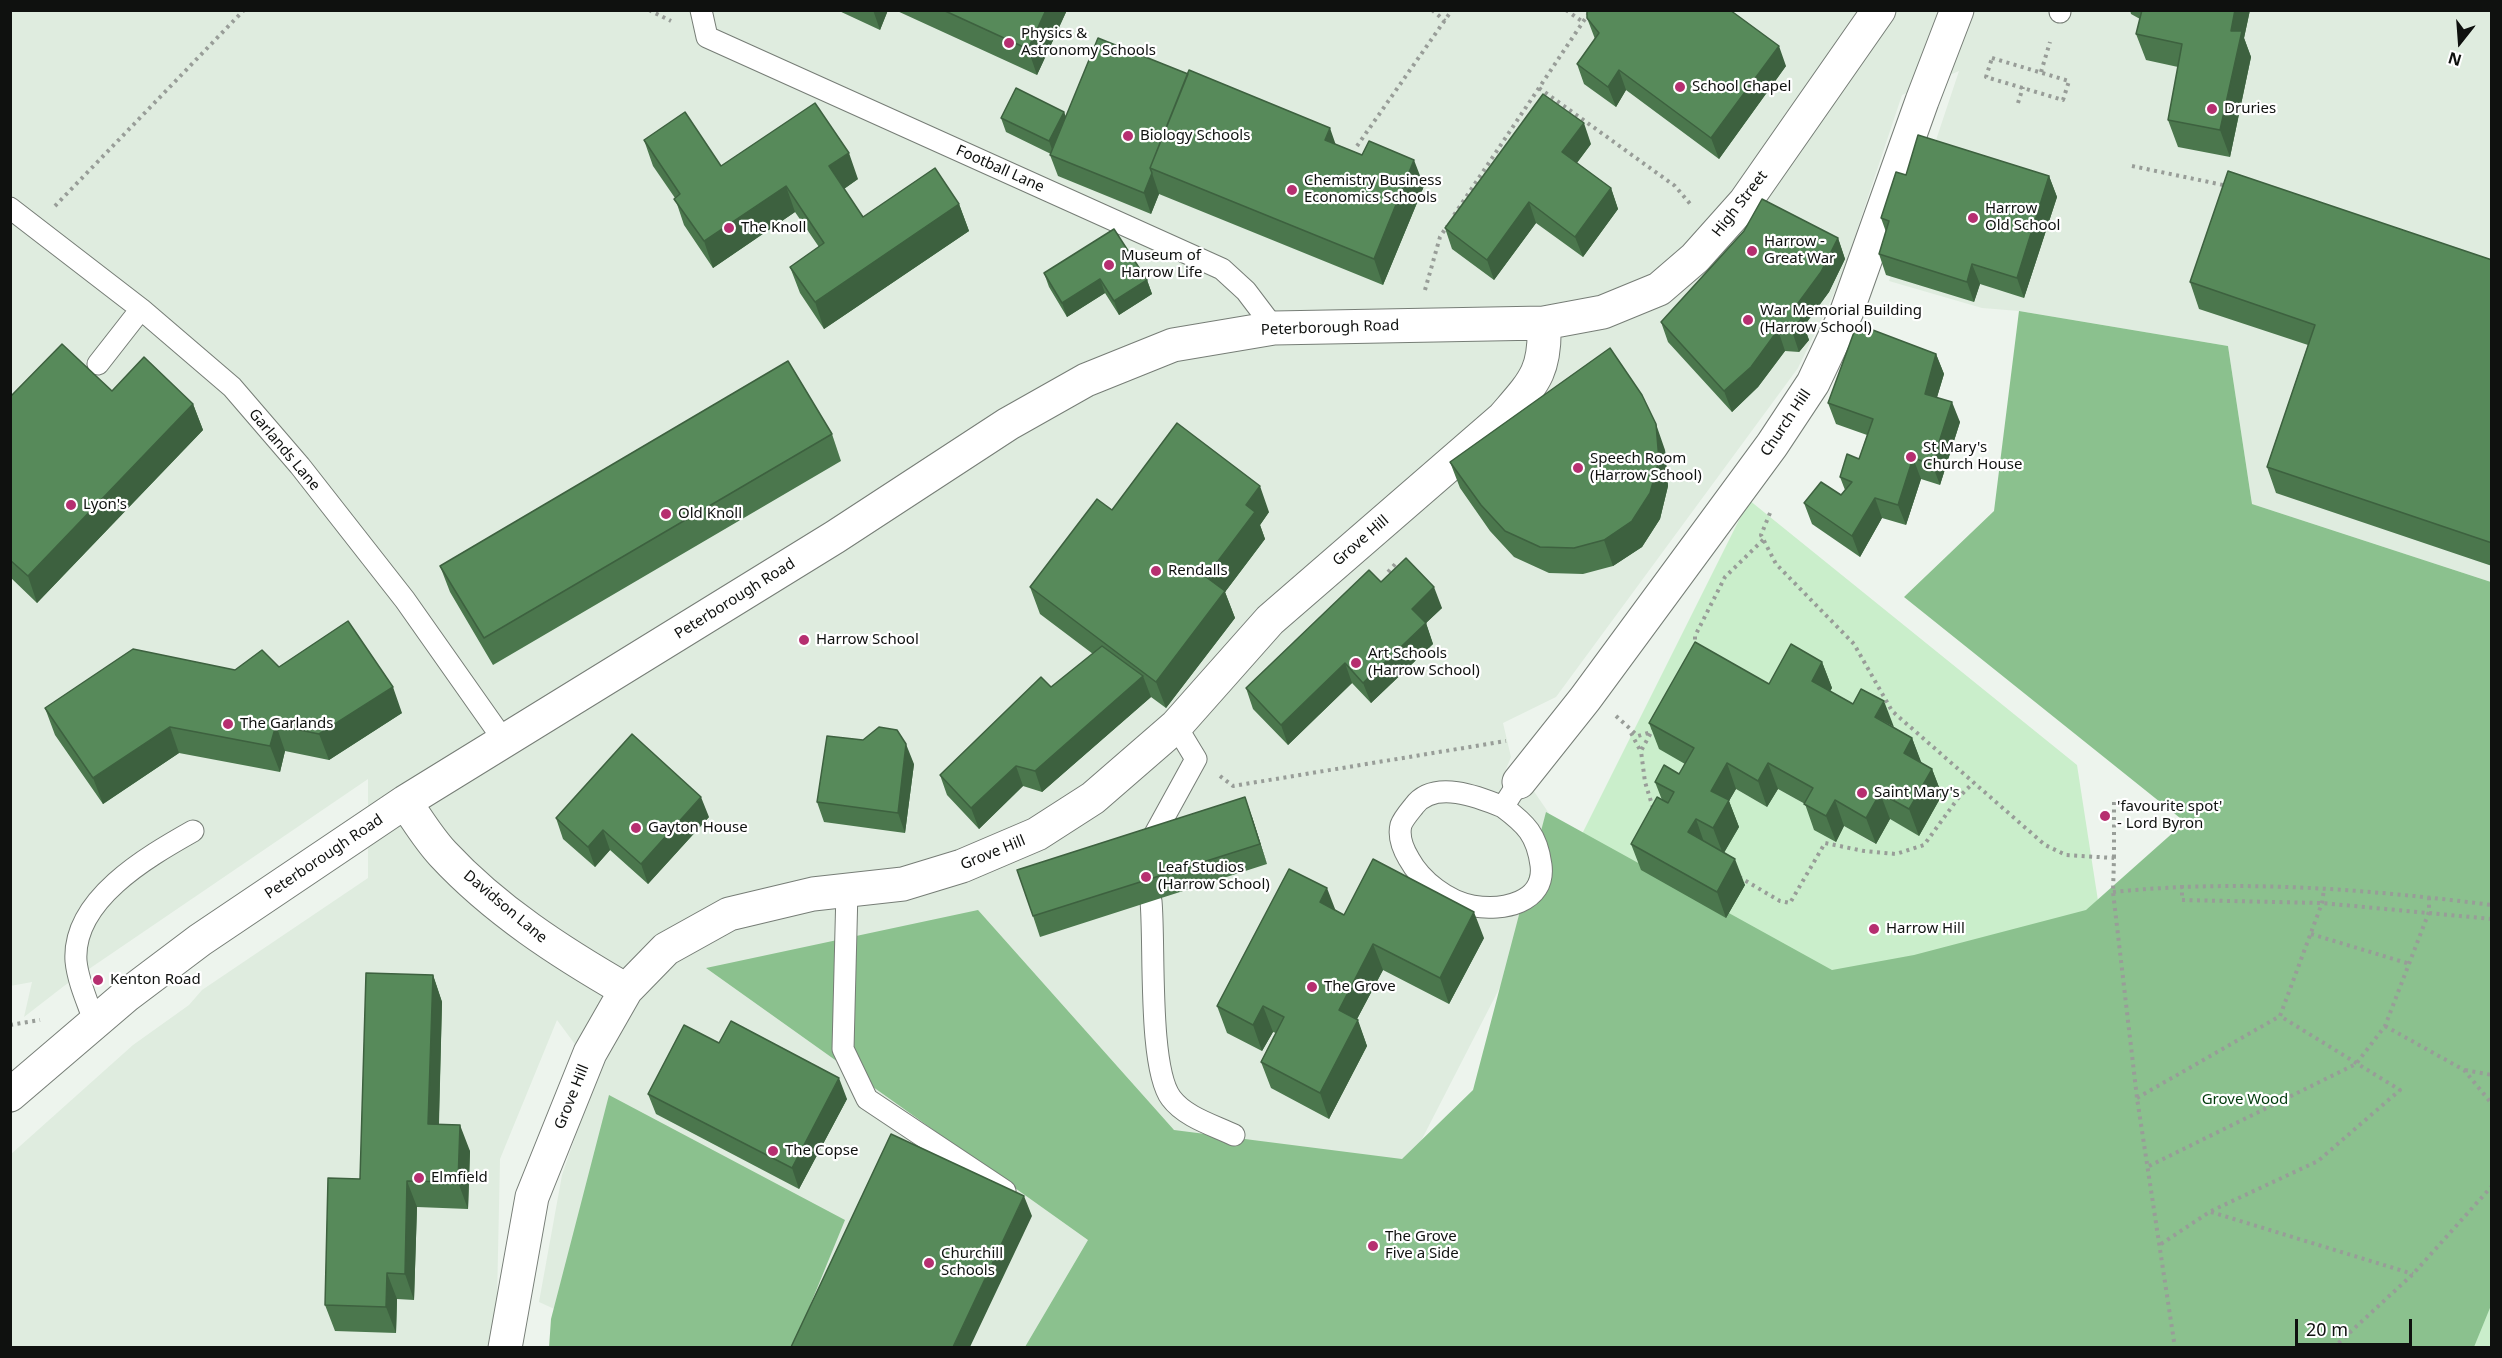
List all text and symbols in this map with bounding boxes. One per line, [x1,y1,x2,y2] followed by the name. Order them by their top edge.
[2430,12,2490,72] north arrow
[1021,25,1156,60] place label: Physics & Astronomy Schools
[1002,36,1016,50] marker: Physics & Astronomy Schools
[2445,47,2464,72] text: N
[1692,78,1791,96] place label: School Chapel
[1673,80,1687,94] marker: School Chapel
[2224,100,2276,118] place label: Druries
[2205,102,2219,116] marker: Druries
[1140,127,1250,145] place label: Biology Schools
[1121,129,1135,143] marker: Biology Schools
[953,142,1047,196] street label: Football Lane
[1709,167,1771,241] street label: High Street
[1304,172,1442,207] place label: Chemistry Business Economics Schools
[1285,183,1299,197] marker: Chemistry Business Economics Schools
[1985,200,2060,235] place label: Harrow Old School
[1966,211,1980,225] marker: Harrow Old School
[741,219,806,237] place label: The Knoll
[722,221,736,235] marker: The Knoll
[1764,233,1835,268] place label: Harrow - Great War
[1745,244,1759,258] marker: Harrow - Great War
[1121,247,1202,282] place label: Museum of Harrow Life
[1102,258,1116,272] marker: Museum of Harrow Life
[1760,302,1922,337] place label: War Memorial Building (Harrow School)
[1741,313,1755,327] marker: War Memorial Building (Harrow School)
[1260,317,1400,339] street label: Peterborough Road
[1757,386,1815,460] street label: Church Hill
[245,405,323,495] street label: Garlands Lane
[1923,439,2022,474] place label: St Mary's Church House
[1590,450,1702,485] place label: Speech Room (Harrow School)
[1904,450,1918,464] marker: St Mary's Church House
[1571,461,1585,475] marker: Speech Room (Harrow School)
[83,496,127,514] place label: Lyon's
[64,498,78,512] marker: Lyon's
[678,505,742,523] place label: Old Knoll
[659,507,673,521] marker: Old Knoll
[1329,512,1393,570] street label: Grove Hill
[671,555,799,643] street label: Peterborough Road
[1168,562,1228,580] place label: Rendalls
[1149,564,1163,578] marker: Rendalls
[816,631,919,649] place label: Harrow School
[797,633,811,647] marker: Harrow School
[1368,645,1480,680] place label: Art Schools (Harrow School)
[1349,656,1363,670] marker: Art Schools (Harrow School)
[240,715,333,733] place label: The Garlands
[221,717,235,731] marker: The Garlands
[1874,784,1960,802] place label: Saint Mary's
[1855,786,1869,800] marker: Saint Mary's
[2117,798,2222,833] place label: 'favourite spot' - Lord Byron
[2098,809,2112,823] marker: 'favourite spot' - Lord Byron
[262,811,386,903] street label: Peterborough Road
[648,819,748,837] place label: Gayton House
[629,821,643,835] marker: Gayton House
[958,832,1028,874] street label: Grove Hill
[1158,859,1270,894] place label: Leaf Studios (Harrow School)
[460,867,550,947] street label: Davidson Lane
[1139,870,1153,884] marker: Leaf Studios (Harrow School)
[1886,920,1965,938] place label: Harrow Hill
[1867,922,1881,936] marker: Harrow Hill
[110,971,201,989] place label: Kenton Road
[91,973,105,987] marker: Kenton Road
[1324,978,1396,996] place label: The Grove
[1305,980,1319,994] marker: The Grove
[551,1062,593,1132] street label: Grove Hill
[2202,1091,2288,1109] park label: Grove Wood
[785,1142,858,1160] place label: The Copse
[766,1144,780,1158] marker: The Copse
[431,1169,488,1187] place label: Elmfield
[412,1171,426,1185] marker: Elmfield
[1385,1228,1459,1263] place label: The Grove Five a Side
[1366,1239,1380,1253] marker: The Grove Five a Side
[941,1245,1003,1280] place label: Churchill Schools
[922,1256,936,1270] marker: Churchill Schools
[2298,1307,2415,1345] scale bar
[2306,1317,2348,1341] text: 20 m

